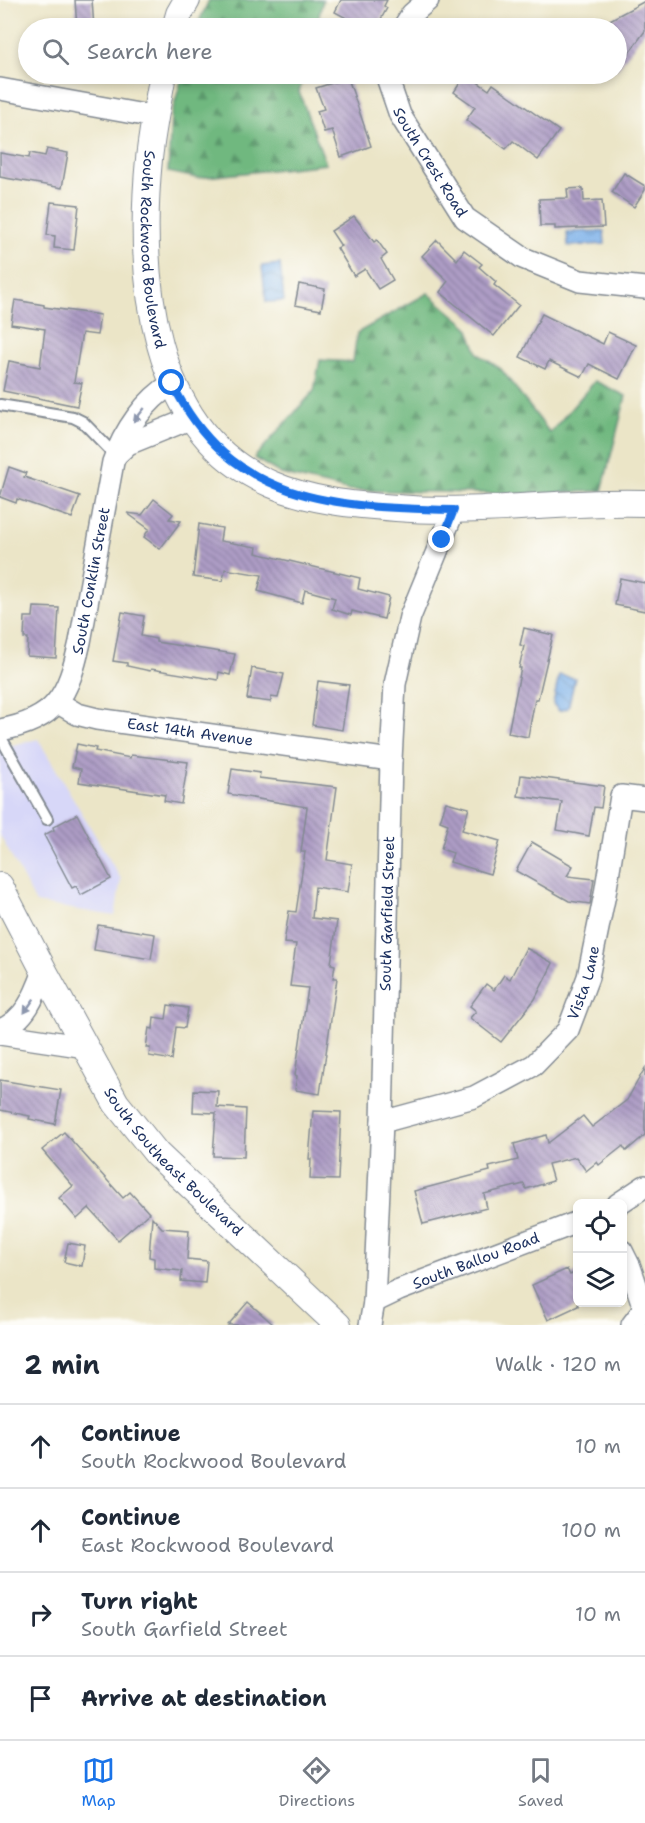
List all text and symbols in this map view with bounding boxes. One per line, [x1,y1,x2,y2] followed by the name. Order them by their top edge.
[18,18,627,84] search box
[39,35,72,68] icon: search
[87,37,213,66] text: Search here
[388,105,472,221] street label: South Crest Road
[136,149,171,351] street label: South Rockwood Boulevard
[158,369,184,395] route start
[133,407,146,422] one-way arrow
[67,506,115,657] street label: South Conklin Street
[428,526,454,552] route end
[126,713,254,751] street label: East 14th Avenue
[375,836,399,991] street label: South Garfield Street
[563,944,604,1023] street label: Vista Lane
[23,997,35,1013] one-way arrow
[99,1084,248,1240] street label: South Southeast Boulevard
[573,1199,627,1307] map controls
[573,1199,627,1253] button: locate
[410,1227,543,1294] street label: South Ballou Road
[573,1253,627,1307] button: layers
[24,1347,100,1382] text: 2 min
[495,1351,621,1377] text: Walk · 120 m
[81,1419,181,1448] text: Continue
[24,1430,57,1463] icon: ahead
[575,1433,621,1459] text: 10 m
[81,1448,347,1474] text: South Rockwood Boulevard
[81,1503,181,1532] text: Continue
[24,1514,57,1547] icon: ahead
[561,1517,621,1543] text: 100 m
[81,1532,334,1558] text: East Rockwood Boulevard
[81,1587,198,1616] text: Turn right
[24,1598,57,1631] icon: right
[575,1601,621,1627] text: 10 m
[81,1616,288,1642] text: South Garfield Street
[24,1682,57,1715] icon: arrive
[81,1684,327,1713] text: Arrive at destination
[82,1754,116,1811] tab: Map
[279,1754,355,1811] tab: Directions
[518,1754,564,1811] tab: Saved

